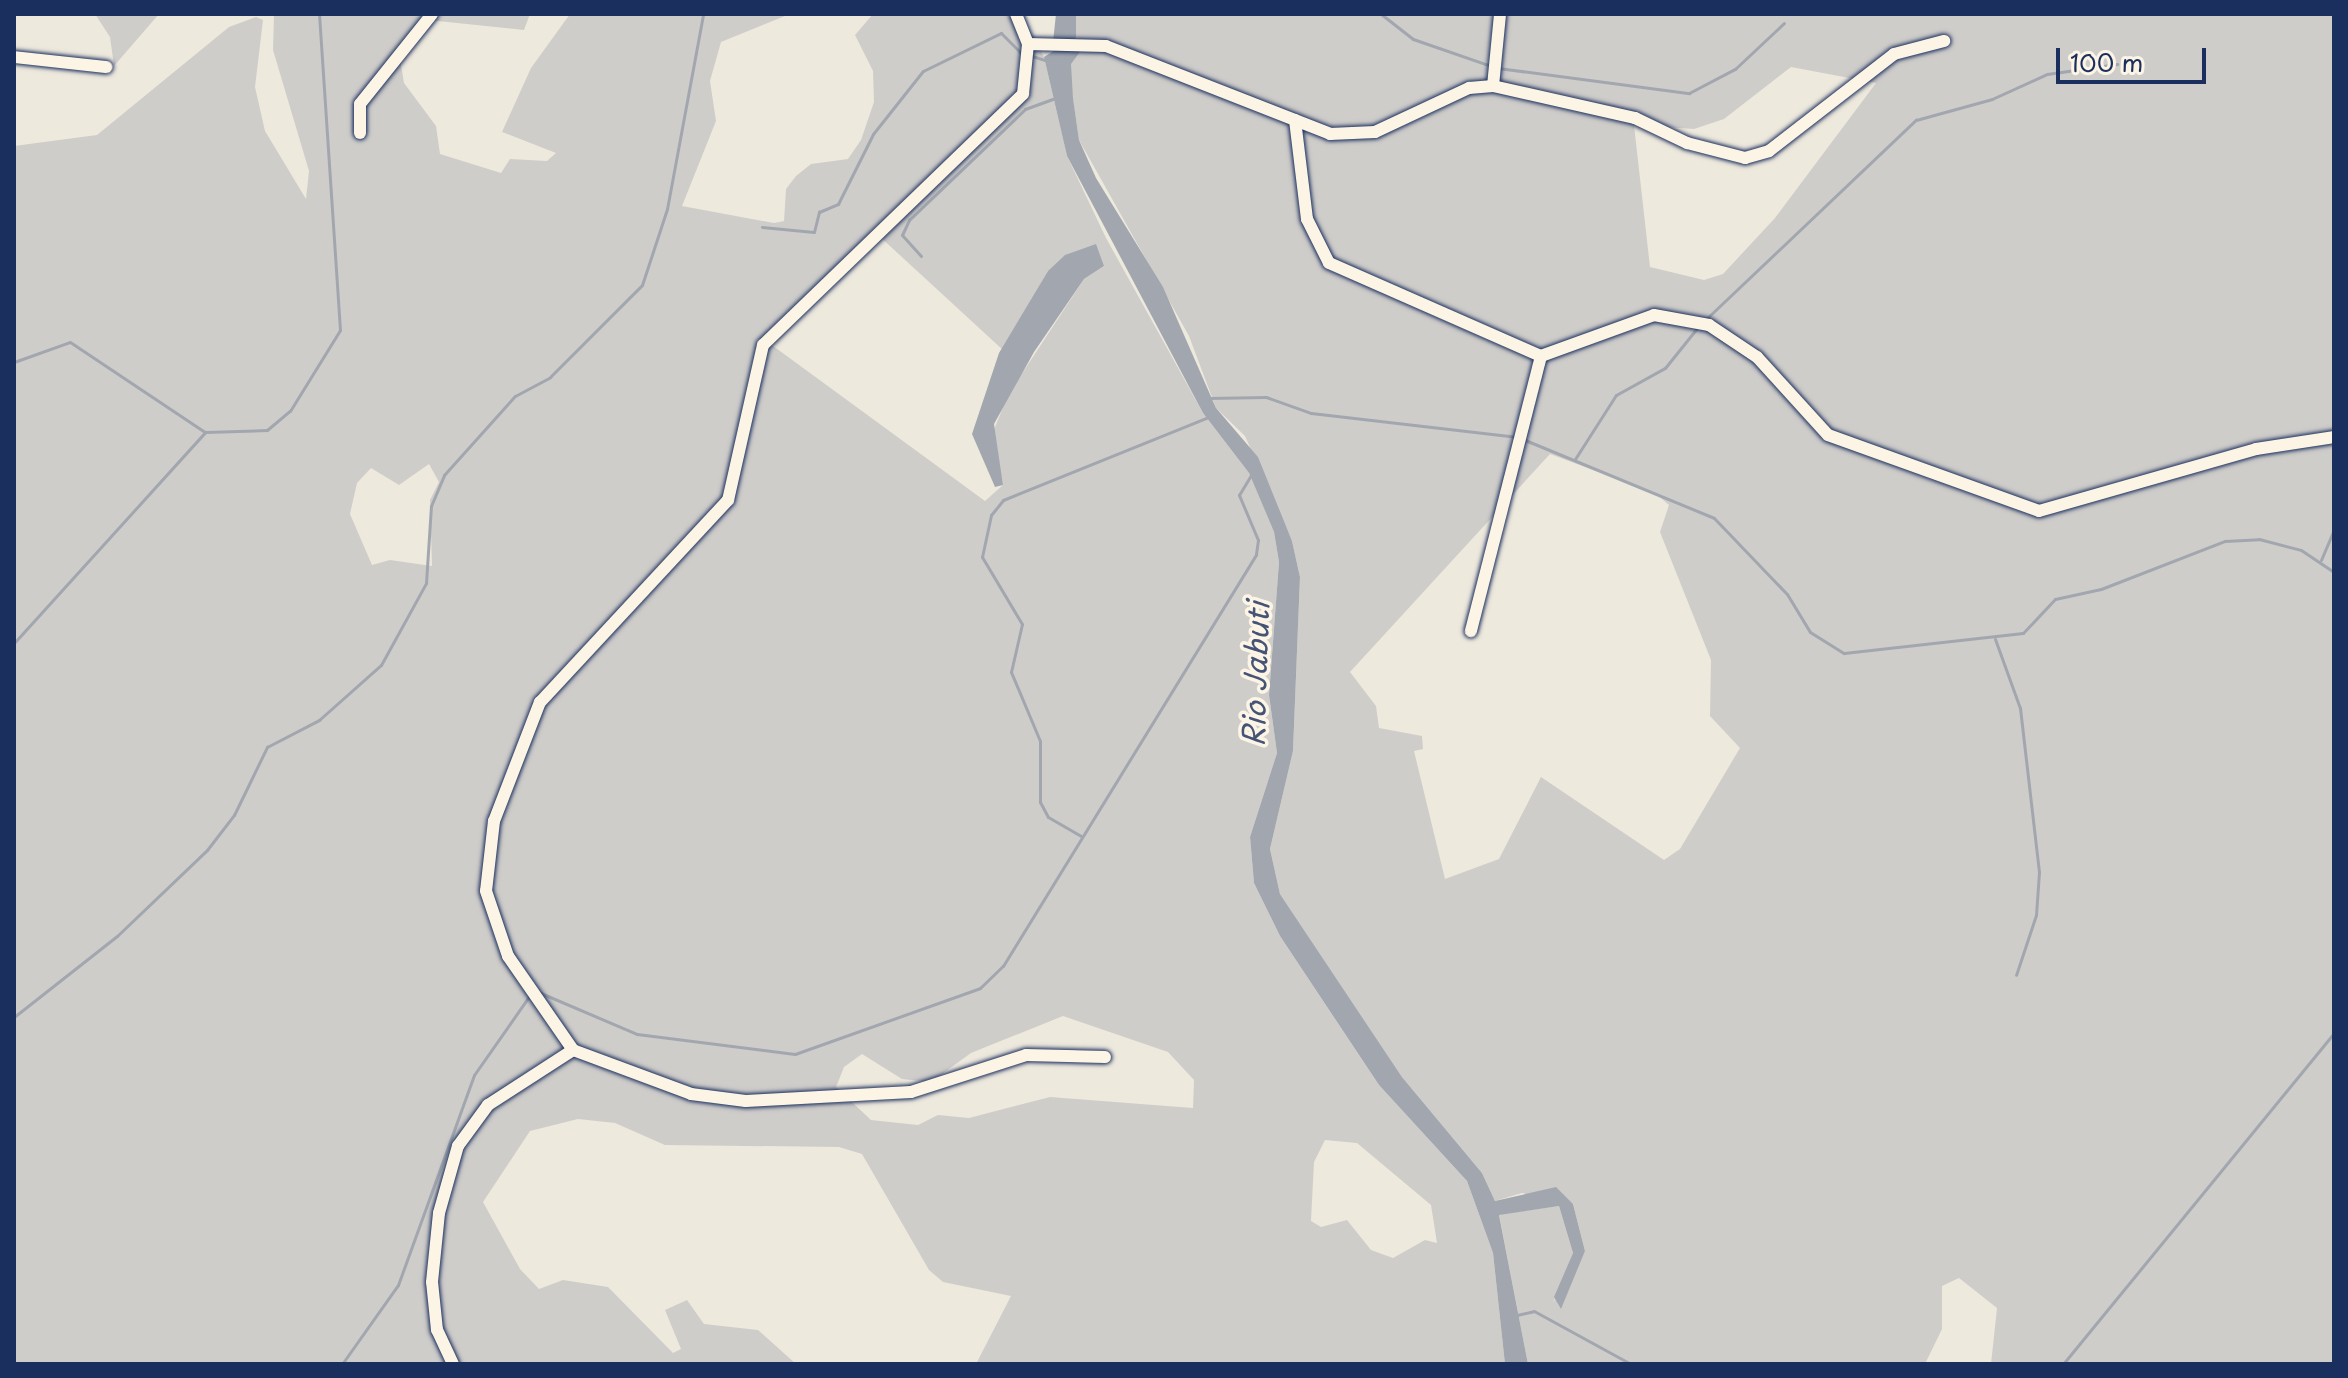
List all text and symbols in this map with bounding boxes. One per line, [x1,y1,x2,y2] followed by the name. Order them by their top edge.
[2060,32,2210,82] scale bar
[2070,44,2143,80] text: 100 m
[1234,600,1276,748] water label: Rio Jabuti

